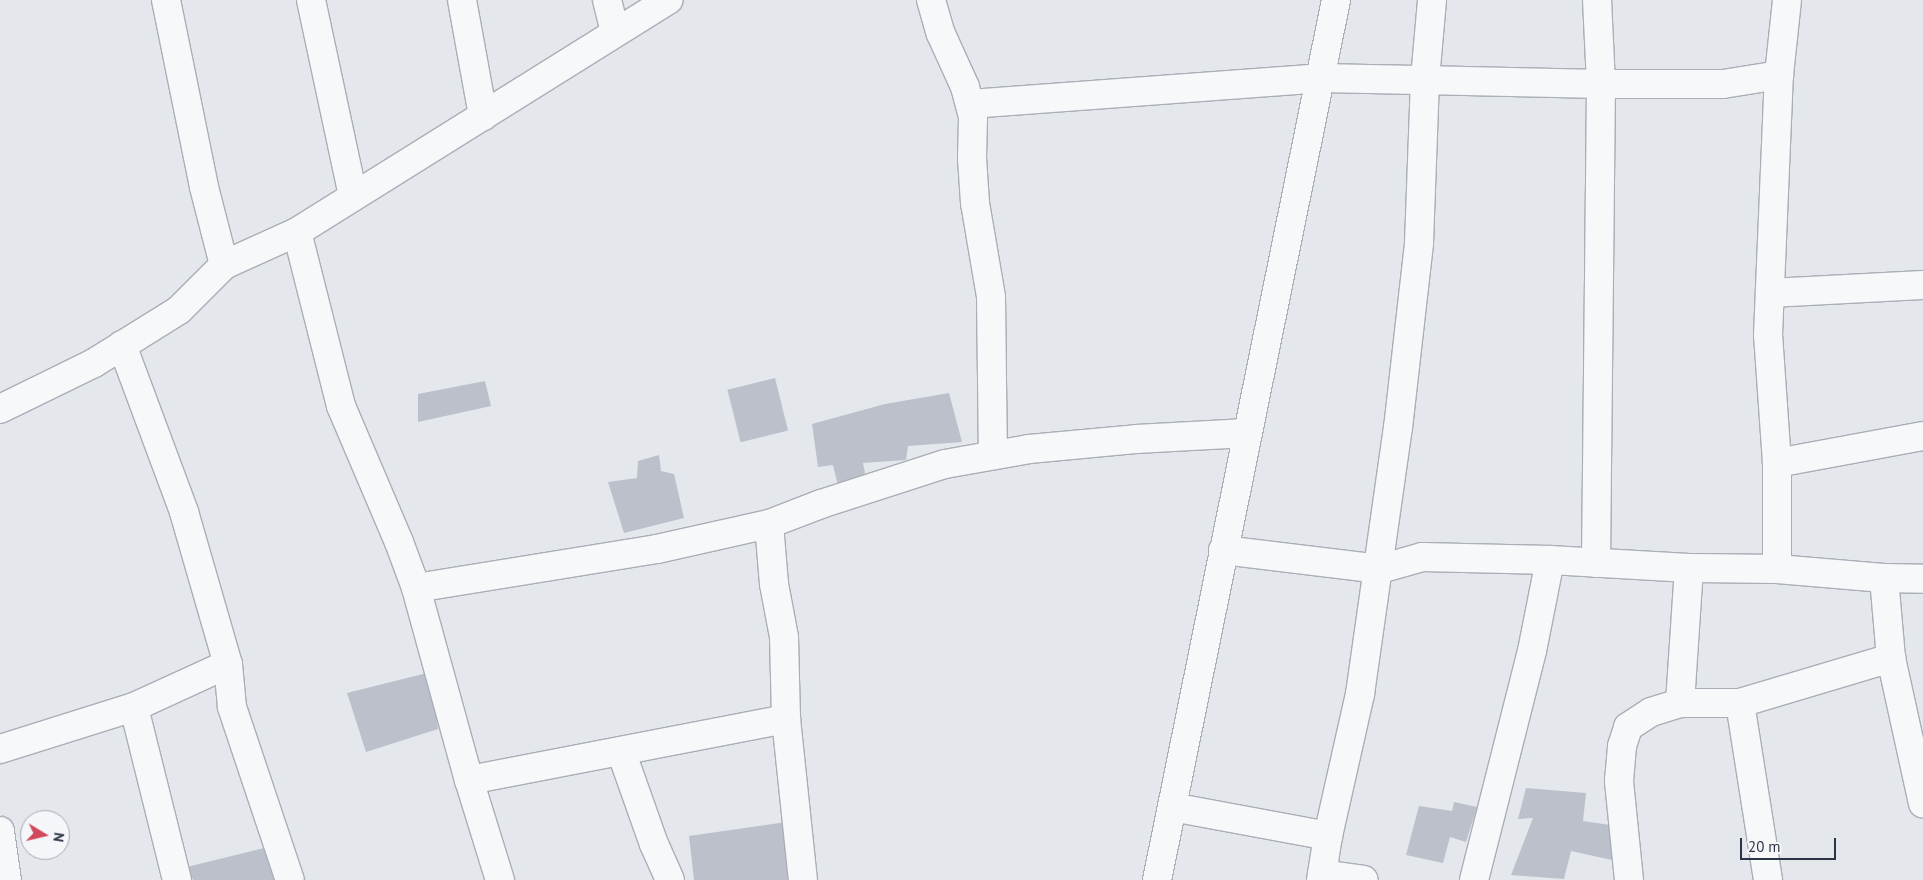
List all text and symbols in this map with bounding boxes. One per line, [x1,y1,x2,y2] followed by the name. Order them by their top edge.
[20,810,70,860] north arrow
[1743,828,1839,860] scale bar
[49,831,68,843] text: N
[1748,837,1781,856] text: 20 m

